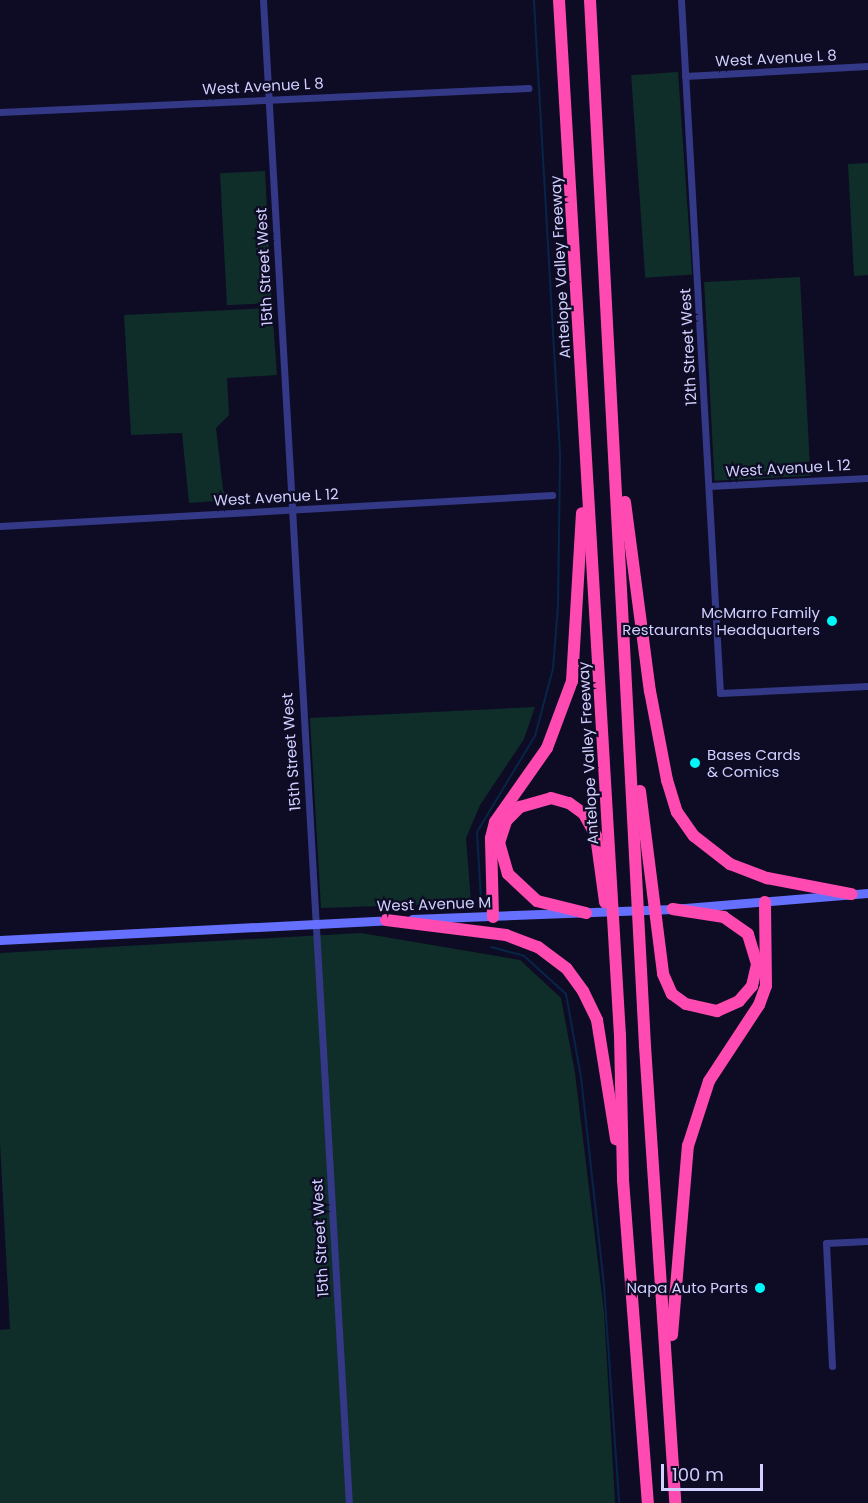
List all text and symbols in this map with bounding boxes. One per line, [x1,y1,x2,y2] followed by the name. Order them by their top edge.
[715,46,837,70] street label: West Avenue L 8
[202,74,324,98] street label: West Avenue L 8
[546,175,574,359] street label: Antelope Valley Freeway
[252,207,276,327] street label: 15th Street West
[676,288,700,406] street label: 12th Street West
[725,456,851,480] street label: West Avenue L 12
[213,485,339,509] street label: West Avenue L 12
[622,603,820,638] place label: McMarro Family Restaurants Headquarters
[825,614,839,628] marker: McMarro Family Restaurants Headquarters
[574,661,602,845] street label: Antelope Valley Freeway
[278,692,304,812] street label: 15th Street West
[707,745,801,780] place label: Bases Cards & Comics
[688,756,702,770] marker: Bases Cards & Comics
[376,893,492,915] street label: West Avenue M
[308,1178,332,1298] street label: 15th Street West
[627,1279,748,1297] place label: Napa Auto Parts
[753,1281,767,1295] marker: Napa Auto Parts
[664,1452,766,1490] scale bar
[672,1462,724,1487] text: 100 m

